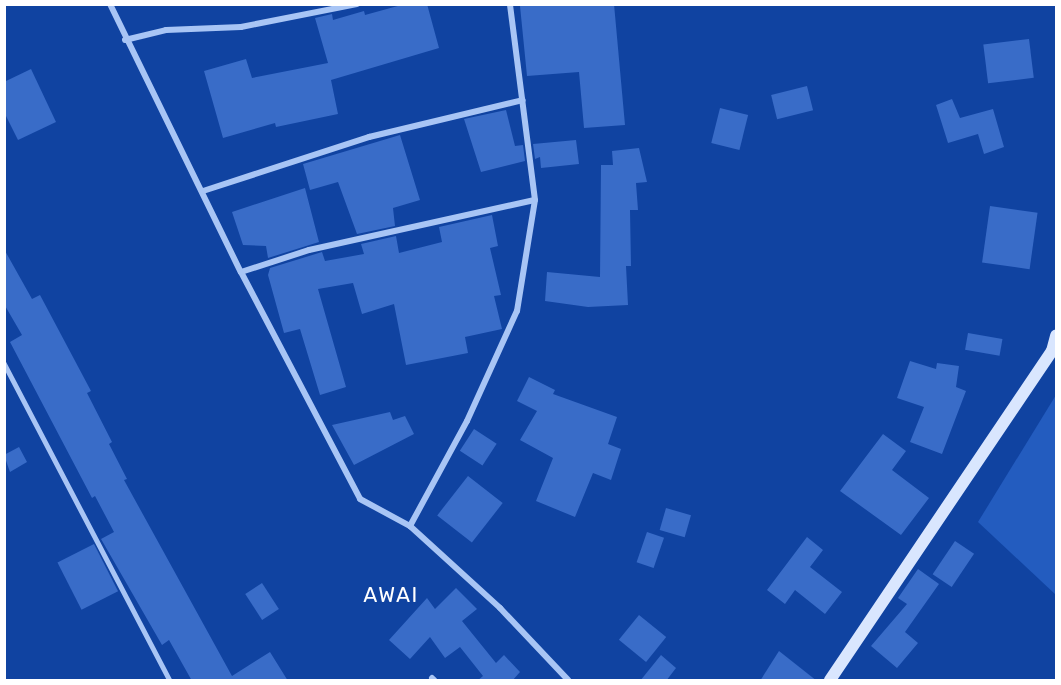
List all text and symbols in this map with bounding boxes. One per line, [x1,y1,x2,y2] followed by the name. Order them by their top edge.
[363,582,419,608] district label: AWAI

